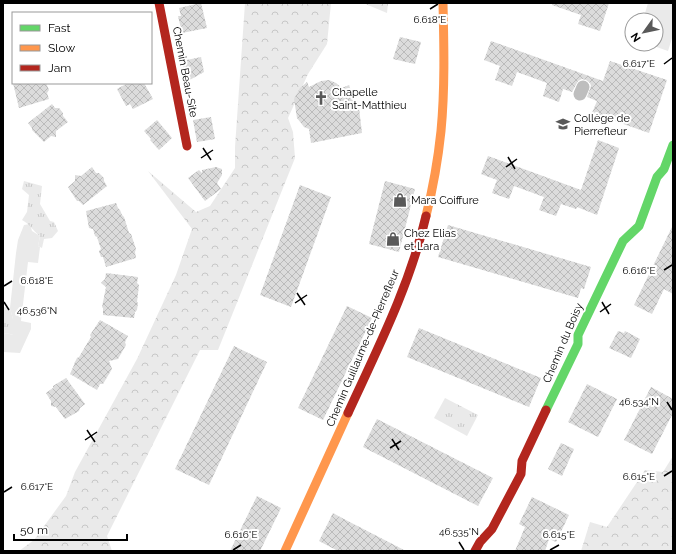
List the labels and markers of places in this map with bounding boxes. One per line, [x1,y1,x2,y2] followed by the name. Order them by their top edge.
[332,86,406,112] place label: Chapelle Saint-Matthieu
[313,90,329,106] church icon: Chapelle Saint-Matthieu
[574,112,630,138] place label: Collège de Pierrefleur
[555,116,571,132] school or university icon: Collège de Pierrefleur
[392,192,408,208] shop icon: Mara Coiffure
[411,194,479,207] place label: Mara Coiffure
[404,227,456,253] place label: Chez Elias et Lara
[385,231,401,247] shop icon: Chez Elias et Lara

